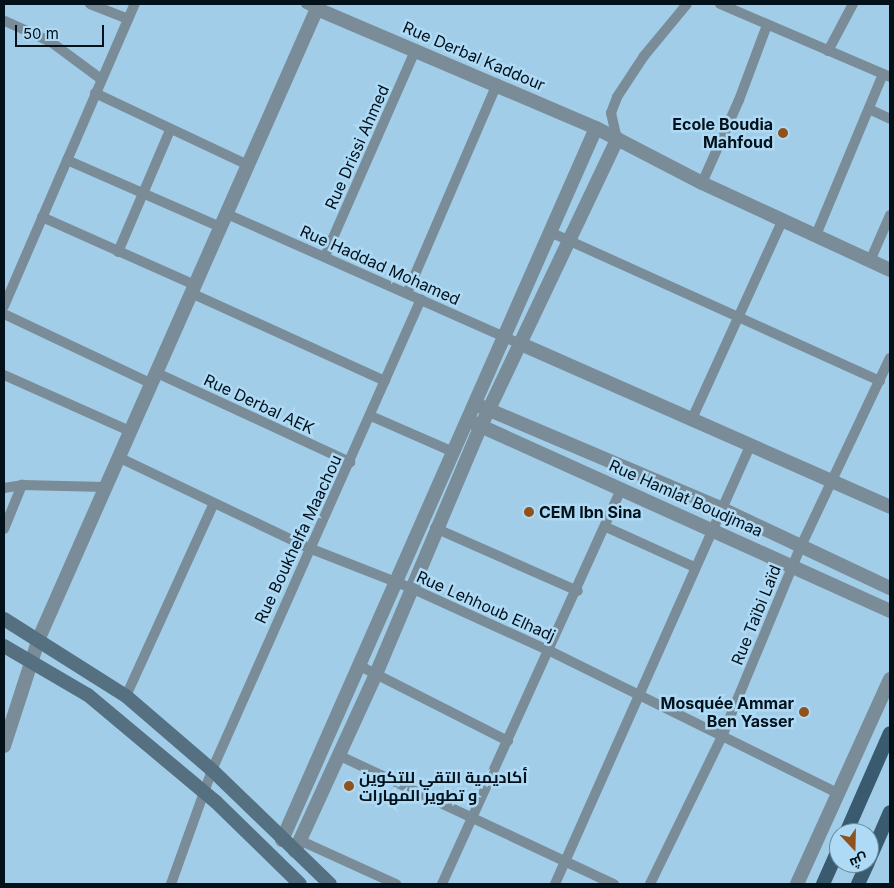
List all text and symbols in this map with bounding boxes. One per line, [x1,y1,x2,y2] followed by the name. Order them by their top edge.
[18,15,106,47] scale bar
[400,17,548,95] street label: Rue Derbal Kaddour
[23,24,59,43] text: 50 m
[321,82,393,212] street label: Rue Drissi Ahmed
[672,114,773,152] place label: Ecole Boudia Mahfoud
[777,127,789,139] marker: Ecole Boudia Mahfoud
[297,221,463,309] street label: Rue Haddad Mohamed
[201,370,317,438] street label: Rue Derbal AEK
[250,452,346,626] street label: Rue Boukhelfa Maachou
[606,455,766,541] street label: Rue Hamlat Boudjmaa
[539,502,642,522] place label: CEM Ibn Sina
[523,506,535,518] marker: CEM Ibn Sina
[727,562,785,668] street label: Rue Taïbi Laïd
[414,567,558,645] street label: Rue Lehhoub Elhadj
[660,693,794,731] place label: Mosquée Ammar Ben Yasser
[798,706,810,718] marker: Mosquée Ammar Ben Yasser
[359,767,527,805] place label: أكاديمية التقي للتكوين و تطوير المهارات
[343,780,355,792] marker: أكاديمية التقي للتكوين و تطوير المهارات
[829,823,879,873] north arrow
[848,850,871,873] text: ش

